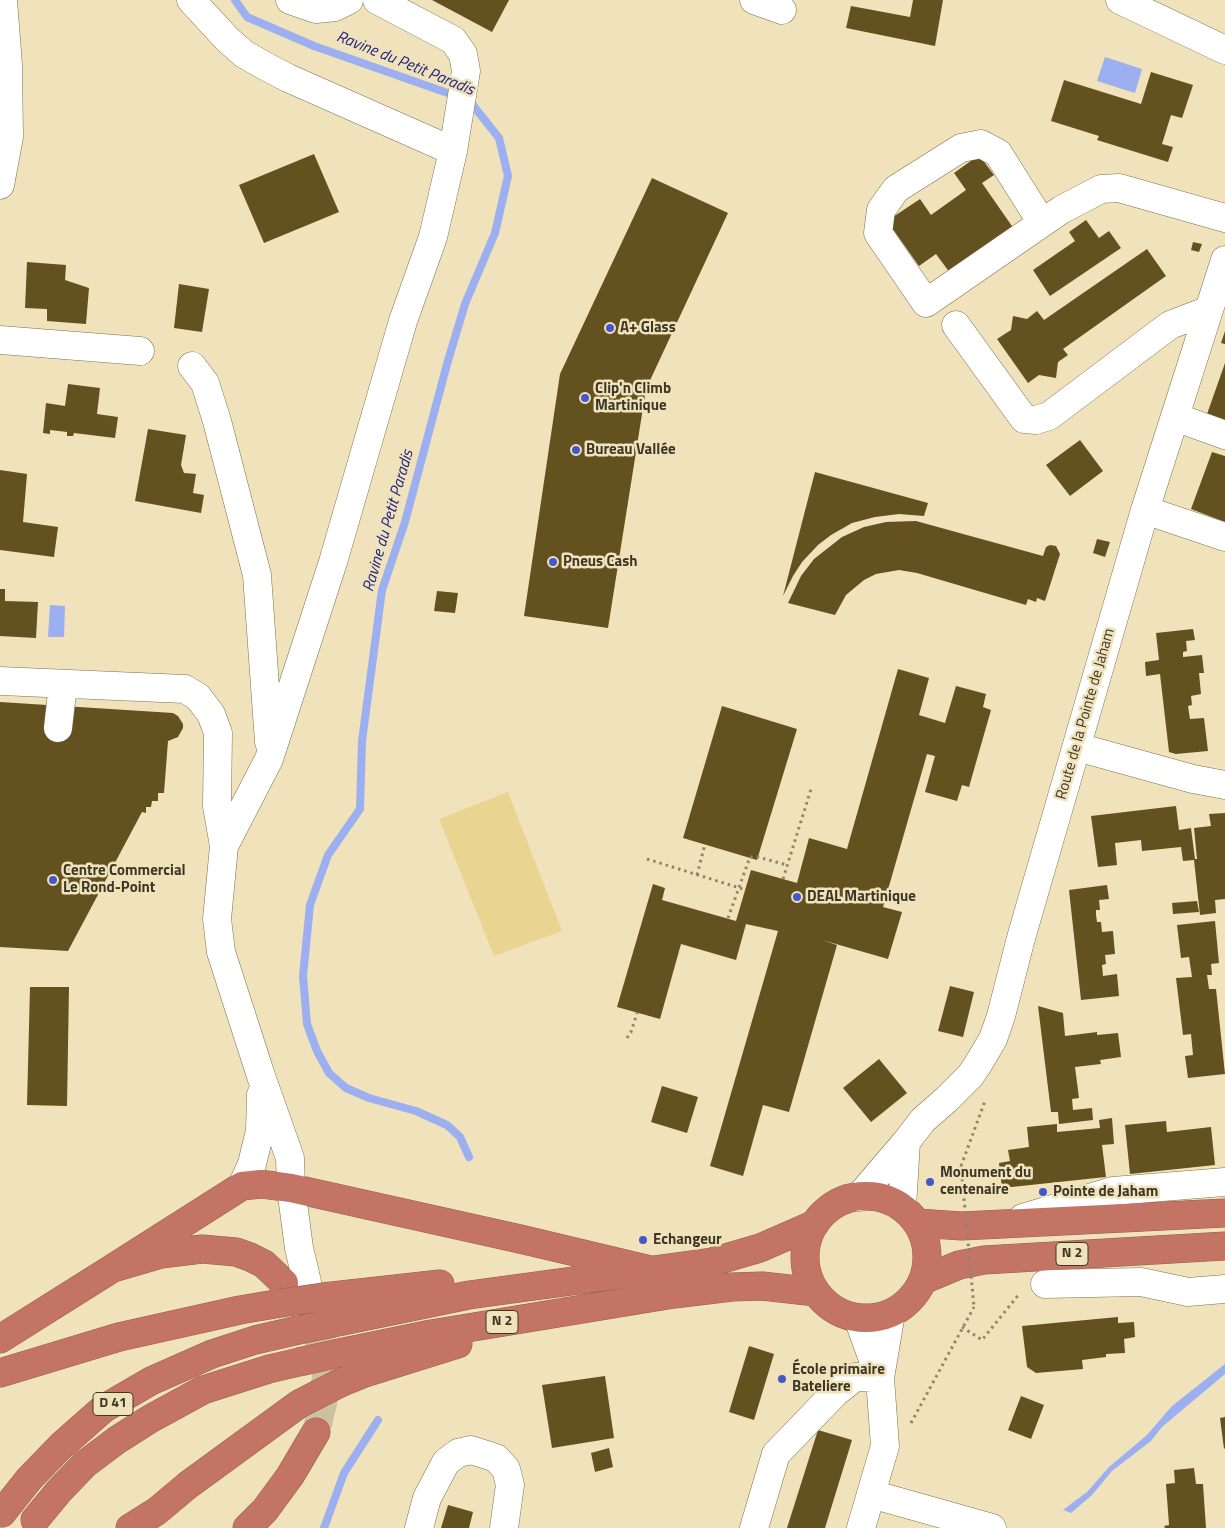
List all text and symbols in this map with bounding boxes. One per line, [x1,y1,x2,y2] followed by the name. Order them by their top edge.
[333,28,477,100] water label: Ravine du Petit Paradis
[620,319,676,337] place label: A+ Glass
[604,322,616,334] marker: A+ Glass
[595,380,671,415] place label: Clip'n Climb Martinique
[579,392,591,404] marker: Clip'n Climb Martinique
[586,441,676,459] place label: Bureau Vallée
[570,444,582,456] marker: Bureau Vallée
[360,448,418,594] water label: Ravine du Petit Paradis
[563,553,638,571] place label: Pneus Cash
[547,556,559,568] marker: Pneus Cash
[1053,626,1119,802] street label: Route de la Pointe de Jaham
[63,862,186,897] place label: Centre Commercial Le Rond-Point
[47,874,59,886] marker: Centre Commercial Le Rond-Point
[807,888,916,906] place label: DEAL Martinique
[791,891,803,903] marker: DEAL Martinique
[940,1164,1031,1199] place label: Monument du centenaire
[924,1176,936,1188] marker: Monument du centenaire
[1053,1183,1158,1201] place label: Pointe de Jaham
[1037,1186,1049,1198] marker: Pointe de Jaham
[653,1231,722,1249] place label: Echangeur
[637,1234,649,1246] marker: Echangeur
[1056,1242,1088,1266] road number: N 2
[486,1310,518,1334] road number: N 2
[792,1361,885,1396] place label: École primaire Bateliere
[776,1373,788,1385] marker: École primaire Bateliere
[93,1392,133,1416] road number: D 41

